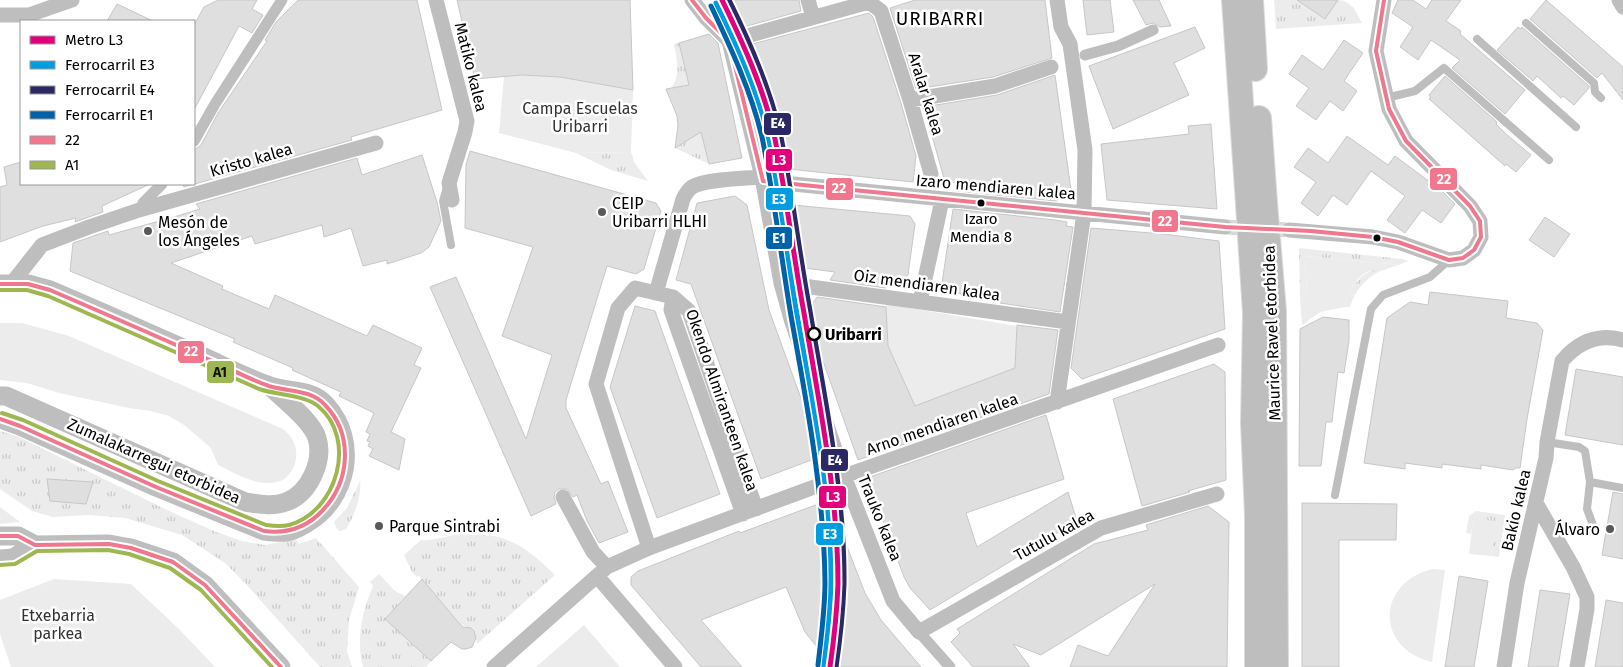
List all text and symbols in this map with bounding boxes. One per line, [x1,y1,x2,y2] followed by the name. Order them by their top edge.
[896,7,984,30] district label: URIBARRI
[20,20,195,185] legend
[451,20,491,114] street label: Matiko kalea
[65,31,123,49] text: Metro L3
[904,50,948,138] street label: Aralar kalea
[65,56,155,74] text: Ferrocarril E3
[65,81,155,99] text: Ferrocarril E4
[522,99,638,136] park label: Campa Escuelas Uribarri
[65,106,153,124] text: Ferrocarril E1
[763,112,792,136] line badge: E4
[771,115,786,132] text: E4
[65,131,80,149] text: 22
[207,139,295,181] street label: Kristo kalea
[765,148,793,172] line badge: L3
[772,152,786,169] text: L3
[65,156,79,174] text: A1
[1429,167,1458,191] line badge: 22
[915,171,1077,203] street label: Izaro mendiaren kalea
[1437,171,1451,188] text: 22
[825,177,854,201] line badge: 22
[832,180,846,197] text: 22
[765,187,794,211] line badge: E3
[772,191,786,208] text: E3
[612,194,707,231] place label: CEIP Uribarri HLHI
[976,198,986,208] marker: Izaro Mendia 8
[596,206,608,218] marker: CEIP Uribarri HLHI
[1151,209,1179,233] line badge: 22
[950,210,1012,246] place label: Izaro Mendia 8
[158,213,240,250] place label: Mesón de los Ángeles
[1158,213,1172,230] text: 22
[142,225,154,237] marker: Mesón de los Ángeles
[765,226,793,250] line badge: E1
[772,230,786,247] text: E1
[1372,233,1382,243] unlabelled marker
[1259,245,1285,421] street label: Maurice Ravel etorbidea
[852,265,1002,305] street label: Oiz mendiaren kalea
[682,307,762,493] street label: Okendo Almiranteen kalea
[825,325,882,344] place label: Uribarri
[807,327,821,341] marker: Uribarri
[177,340,205,364] line badge: 22
[184,343,198,360] text: 22
[206,360,235,384] line badge: A1
[212,364,227,381] text: A1
[864,389,1020,459] street label: Arno mendiaren kalea
[65,414,243,508] street label: Zumalakarregui etorbidea
[820,448,849,472] line badge: E4
[828,452,843,469] text: E4
[1497,467,1535,553] street label: Bakio kalea
[854,472,906,564] street label: Trauko kalea
[818,485,847,509] line badge: L3
[826,489,840,506] text: L3
[1011,505,1097,565] street label: Tutulu kalea
[389,517,500,536] place label: Parque Sintrabi
[1555,519,1600,539] place label: Álvaro
[373,520,385,532] marker: Parque Sintrabi
[815,522,844,546] line badge: E3
[1604,523,1616,535] marker: Álvaro
[823,526,837,543] text: E3
[21,606,95,643] park label: Etxebarria parkea

